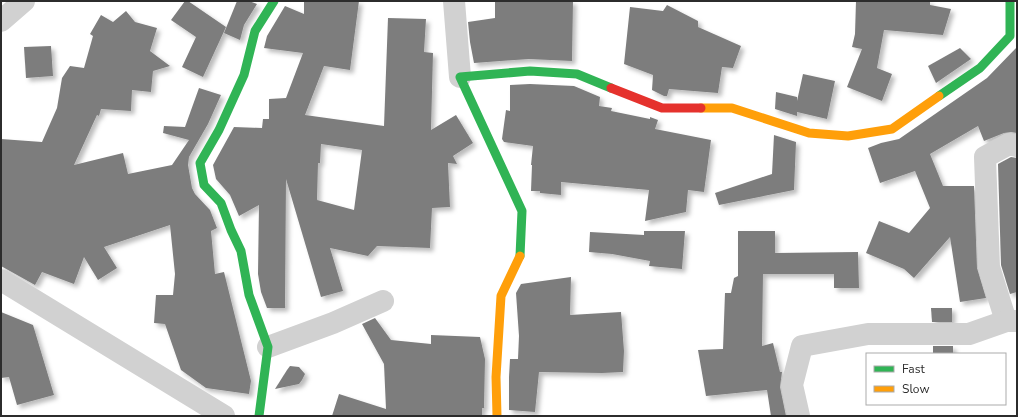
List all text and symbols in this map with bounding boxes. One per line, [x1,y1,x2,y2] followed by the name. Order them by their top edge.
[866,353,1006,405] legend
[902,361,925,377] text: Fast
[902,381,930,397] text: Slow

